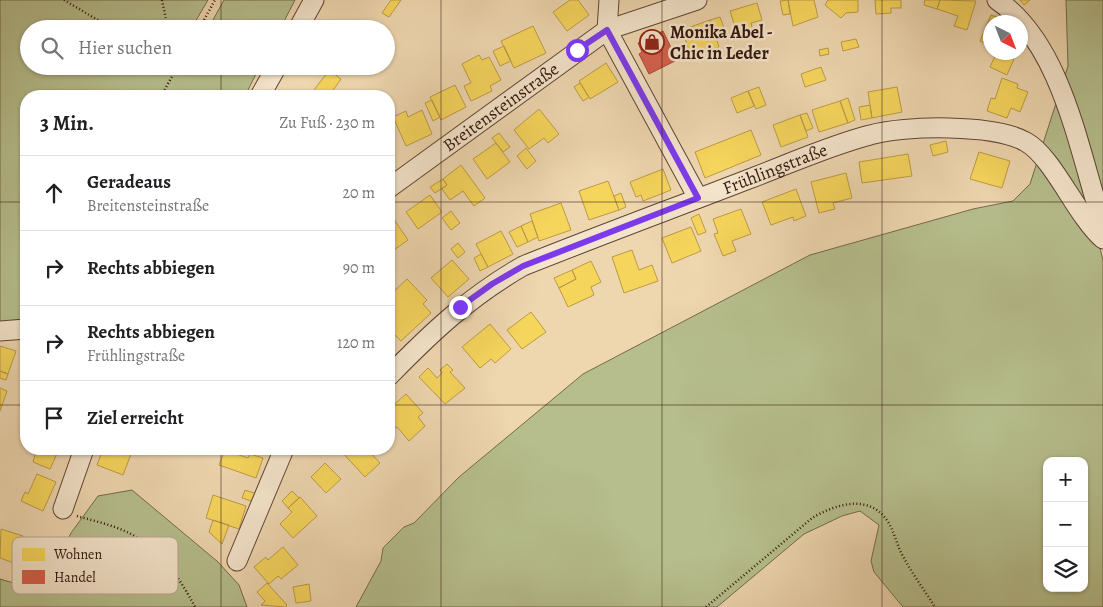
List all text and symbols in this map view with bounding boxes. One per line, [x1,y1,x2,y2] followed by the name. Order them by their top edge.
[983,15,1028,60] north arrow
[20,20,395,75] search box
[670,20,773,65] place label: Monika Abel - Chic in Leder
[639,29,665,55] shop icon: Monika Abel - Chic in Leder
[38,34,66,62] icon: search
[78,35,172,61] text: Hier suchen
[566,39,589,62] route start
[438,57,563,157] street label: Breitensteinstraße
[40,109,94,137] text: 3 Min.
[279,112,375,134] text: Zu Fuß · 230 m
[719,138,831,200] street label: Frühlingstraße
[87,169,171,195] text: Geradeaus
[40,179,68,207] icon: ahead
[342,182,375,204] text: 20 m
[87,195,209,217] text: Breitensteinstraße
[40,254,68,282] icon: right
[87,255,215,281] text: Rechts abbiegen
[343,257,375,279] text: 90 m
[449,296,472,319] route end
[87,319,215,345] text: Rechts abbiegen
[40,329,68,357] icon: right
[337,332,375,354] text: 120 m
[87,345,185,367] text: Frühlingstraße
[40,404,68,432] icon: arrive
[87,405,184,431] text: Ziel erreicht
[1043,457,1088,592] map controls
[1043,457,1088,502] button: +
[1043,502,1088,547] button: −
[12,537,178,594] legend
[53,545,102,564] text: Wohnen
[1043,547,1088,592] button: layers
[54,568,96,587] text: Handel

